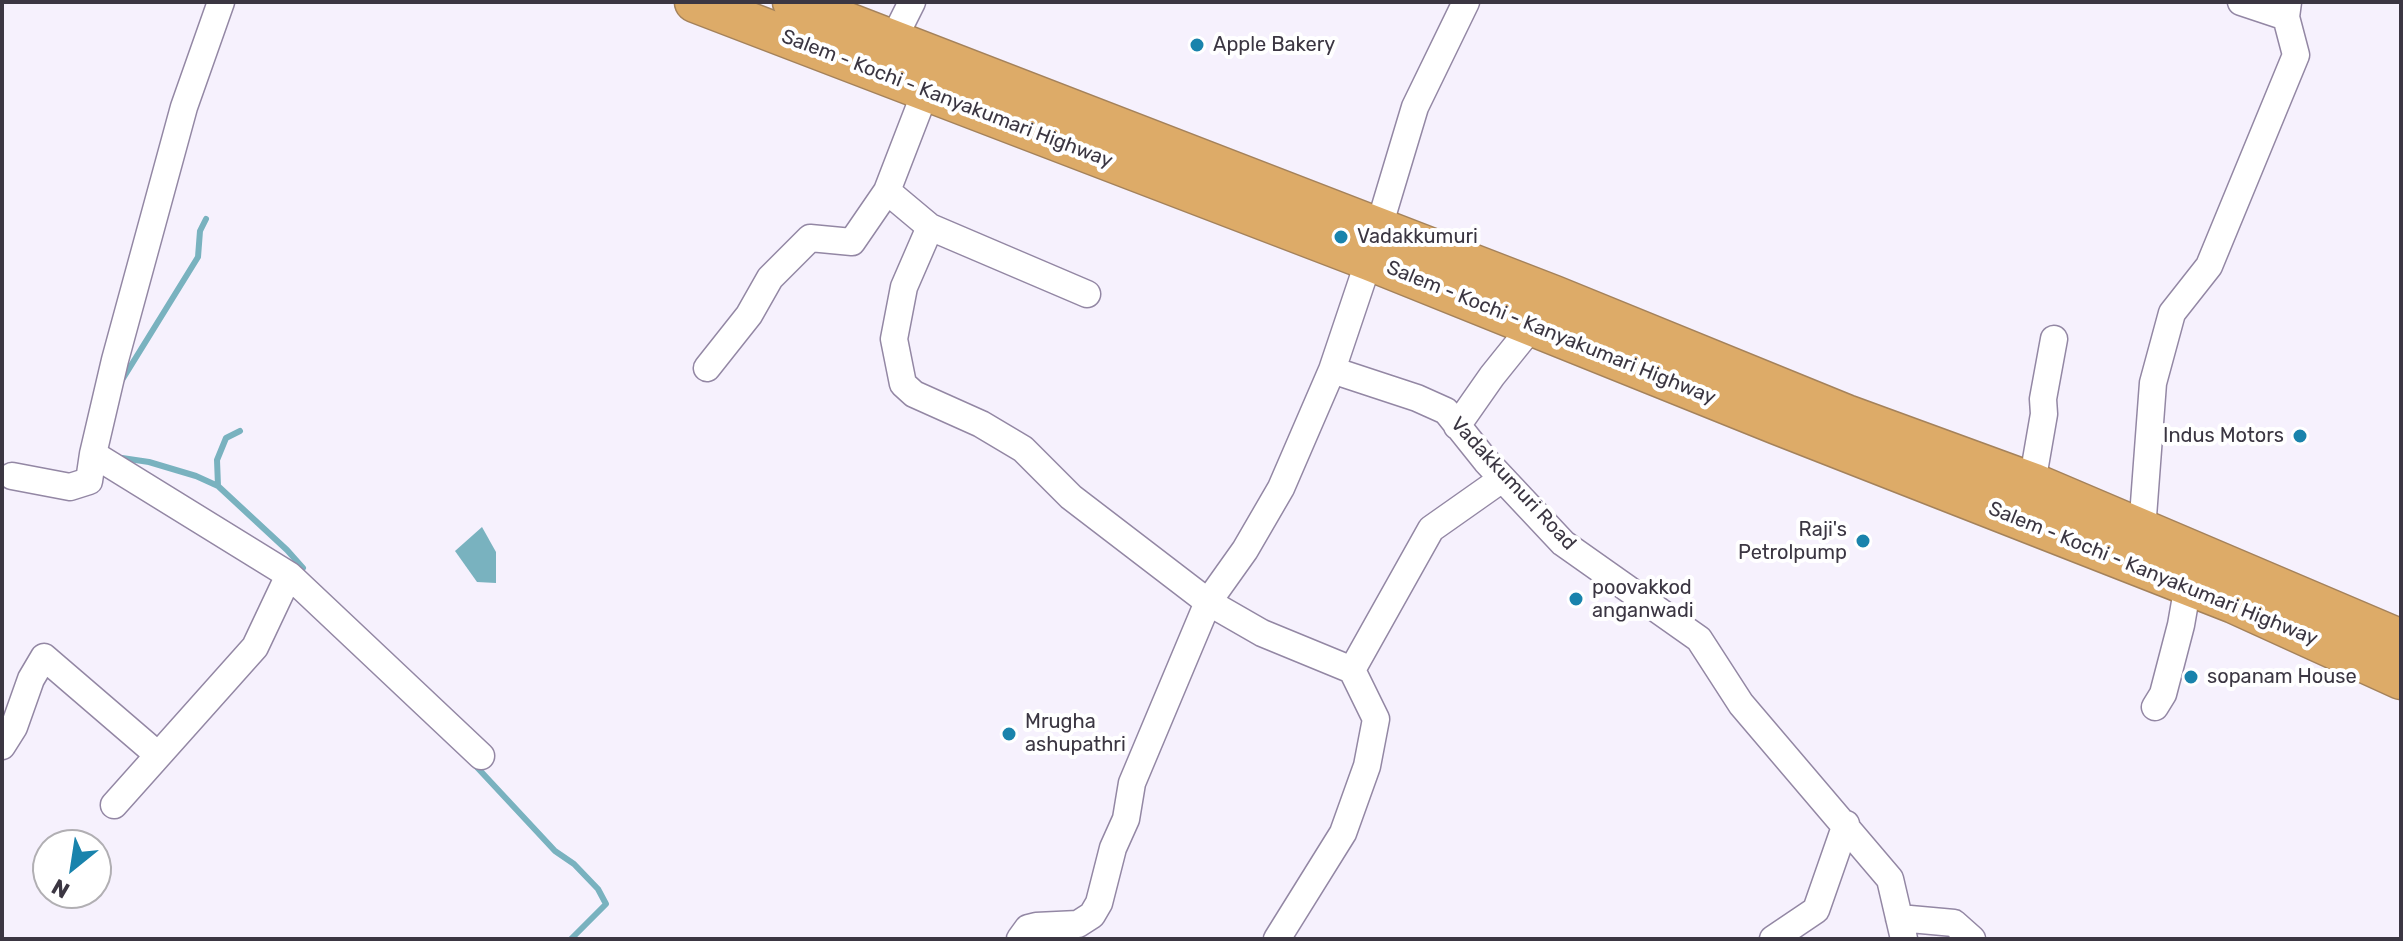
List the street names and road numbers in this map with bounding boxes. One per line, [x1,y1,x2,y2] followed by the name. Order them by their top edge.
[778,25,1116,173] street label: Salem - Kochi - Kanyakumari Highway
[1383,256,1719,410] street label: Salem - Kochi - Kanyakumari Highway
[1445,412,1581,556] street label: Vadakkumuri Road
[1985,497,2321,651] street label: Salem - Kochi - Kanyakumari Highway

